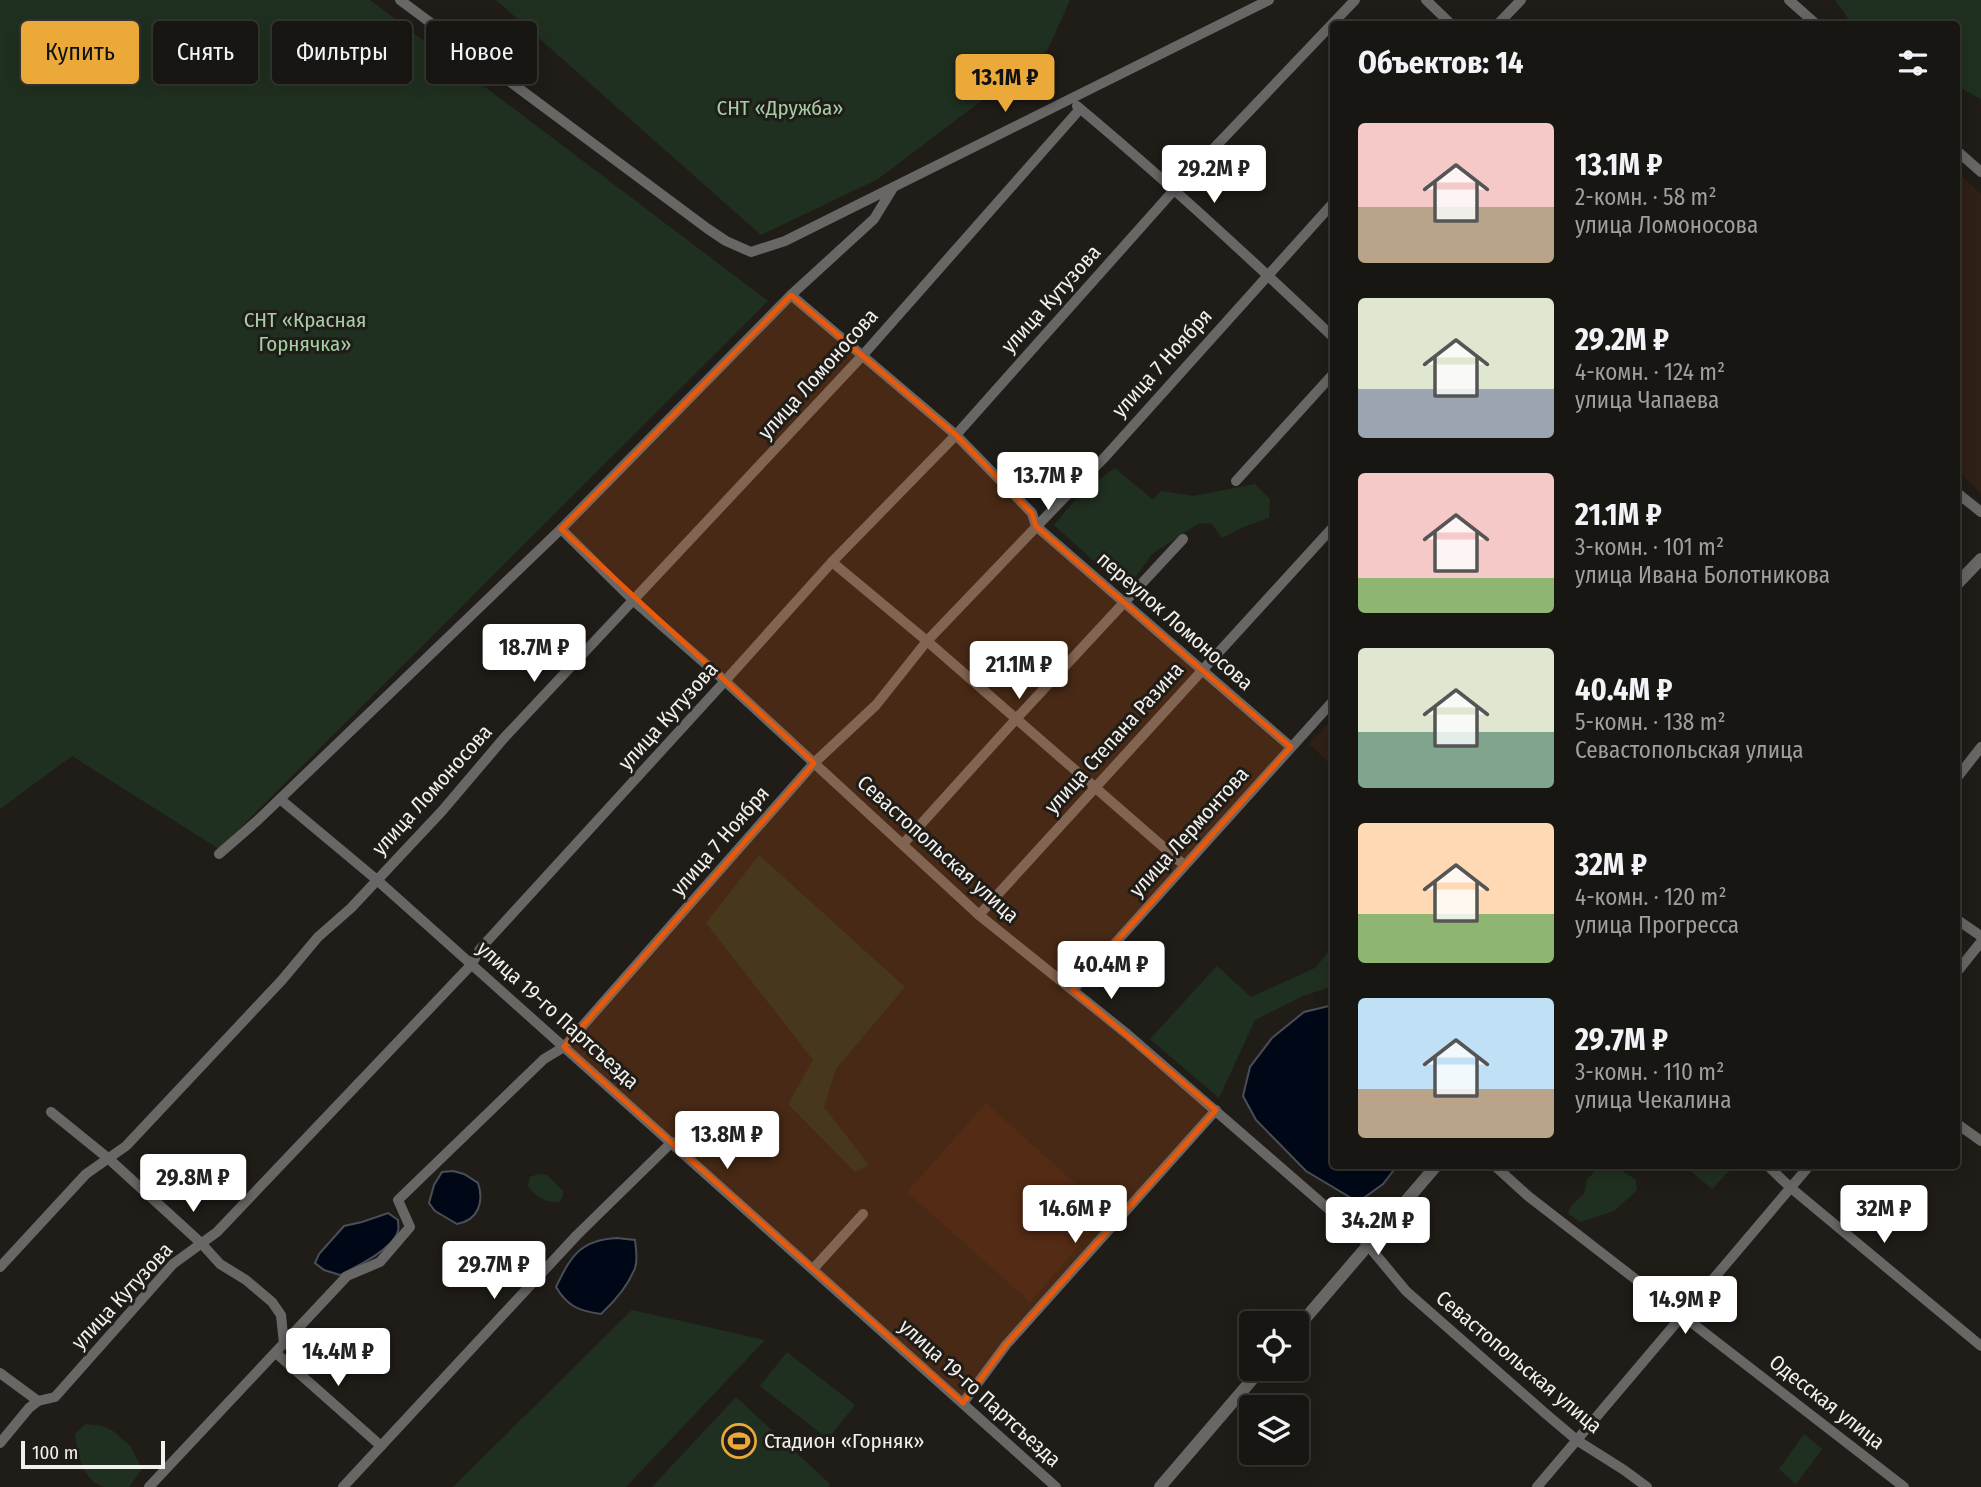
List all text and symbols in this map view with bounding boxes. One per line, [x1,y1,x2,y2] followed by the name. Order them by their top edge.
[21,21,139,84] chip: Купить
[153,21,258,84] chip: Снять
[272,21,412,84] chip: Фильтры
[426,21,537,84] chip: Новое
[1894,44,1932,82] icon: filters
[1358,45,1524,81] text: Объектов: 14
[940,54,1070,114] pin: 13.1M ₽
[971,63,1039,91] text: 13.1M ₽
[716,95,844,121] park label: СНТ «Дружба»
[1149,146,1279,205] pin: 29.2M ₽
[1575,147,1663,183] text: 13.1M ₽
[1414,151,1498,235] icon: home
[1178,154,1250,182] text: 29.2M ₽
[1575,183,1716,211] text: 2-комн. · 58 m²
[1575,211,1758,239] text: улица Ломоносова
[996,240,1106,358] street label: улица Кутузова
[752,303,884,445] street label: улица Ломоносова
[1106,303,1218,423] street label: улица 7 Ноября
[244,307,366,357] park label: СНТ «Красная Горнячка»
[1575,322,1669,358] text: 29.2M ₽
[1414,326,1498,410] icon: home
[1575,358,1725,386] text: 4-комн. · 124 m²
[1575,386,1719,414] text: улица Чапаева
[983,452,1113,512] pin: 13.7M ₽
[1013,461,1083,489] text: 13.7M ₽
[1575,497,1662,533] text: 21.1M ₽
[1414,501,1498,585] icon: home
[1575,533,1724,561] text: 3-комн. · 101 m²
[1092,546,1258,696] street label: переулок Ломоносова
[1575,561,1830,589] text: улица Ивана Болотникова
[469,624,599,684] pin: 18.7M ₽
[499,633,569,661] text: 18.7M ₽
[954,642,1084,701] pin: 21.1M ₽
[986,650,1052,678] text: 21.1M ₽
[613,657,723,775] street label: улица Кутузова
[1039,657,1189,819] street label: улица Степана Разина
[1575,672,1673,708] text: 40.4M ₽
[1414,676,1498,760] icon: home
[1575,708,1726,736] text: 5-комн. · 138 m²
[366,719,498,861] street label: улица Ломоносова
[1575,736,1803,764] text: Севастопольская улица
[1124,762,1254,902] street label: улица Лермонтова
[852,770,1024,928] street label: Севастопольская улица
[665,781,775,901] street label: улица 7 Ноября
[1575,847,1647,883] text: 32M ₽
[1414,851,1498,935] icon: home
[1575,883,1727,911] text: 4-комн. · 120 m²
[1575,911,1739,939] text: улица Прогресса
[472,935,644,1095] street label: улица 19-го Партсъезда
[1046,942,1176,1001] pin: 40.4M ₽
[1074,950,1148,978] text: 40.4M ₽
[1575,1022,1668,1058] text: 29.7M ₽
[1414,1026,1498,1110] icon: home
[1575,1058,1724,1086] text: 3-комн. · 110 m²
[1575,1086,1731,1114] text: улица Чекалина
[662,1112,792,1171] pin: 13.8M ₽
[691,1120,763,1148] text: 13.8M ₽
[128,1154,258,1214] pin: 29.8M ₽
[156,1163,230,1191] text: 29.8M ₽
[1010,1186,1140,1245] pin: 14.6M ₽
[1835,1186,1933,1245] pin: 32M ₽
[1039,1194,1111,1222] text: 14.6M ₽
[1856,1194,1912,1222] text: 32M ₽
[1313,1198,1443,1257] pin: 34.2M ₽
[1342,1206,1414,1234] text: 34.2M ₽
[66,1237,178,1355] street label: улица Кутузова
[429,1242,559,1301] pin: 29.7M ₽
[458,1250,530,1278] text: 29.7M ₽
[1620,1276,1750,1336] pin: 14.9M ₽
[1431,1285,1607,1439] street label: Севастопольская улица
[1649,1285,1721,1313] text: 14.9M ₽
[1239,1311,1309,1465] map controls
[1239,1311,1309,1381] button: locate
[894,1313,1066,1473] street label: улица 19-го Партсъезда
[273,1328,403,1388] pin: 14.4M ₽
[302,1337,374,1365] text: 14.4M ₽
[1764,1349,1890,1455] street label: Одесская улица
[1239,1395,1309,1465] button: layers
[720,1422,758,1460] sports icon: Стадион «Горняк»
[764,1428,924,1454] place label: Стадион «Горняк»
[21,1438,164,1470] scale bar
[32,1441,78,1464] text: 100 m

